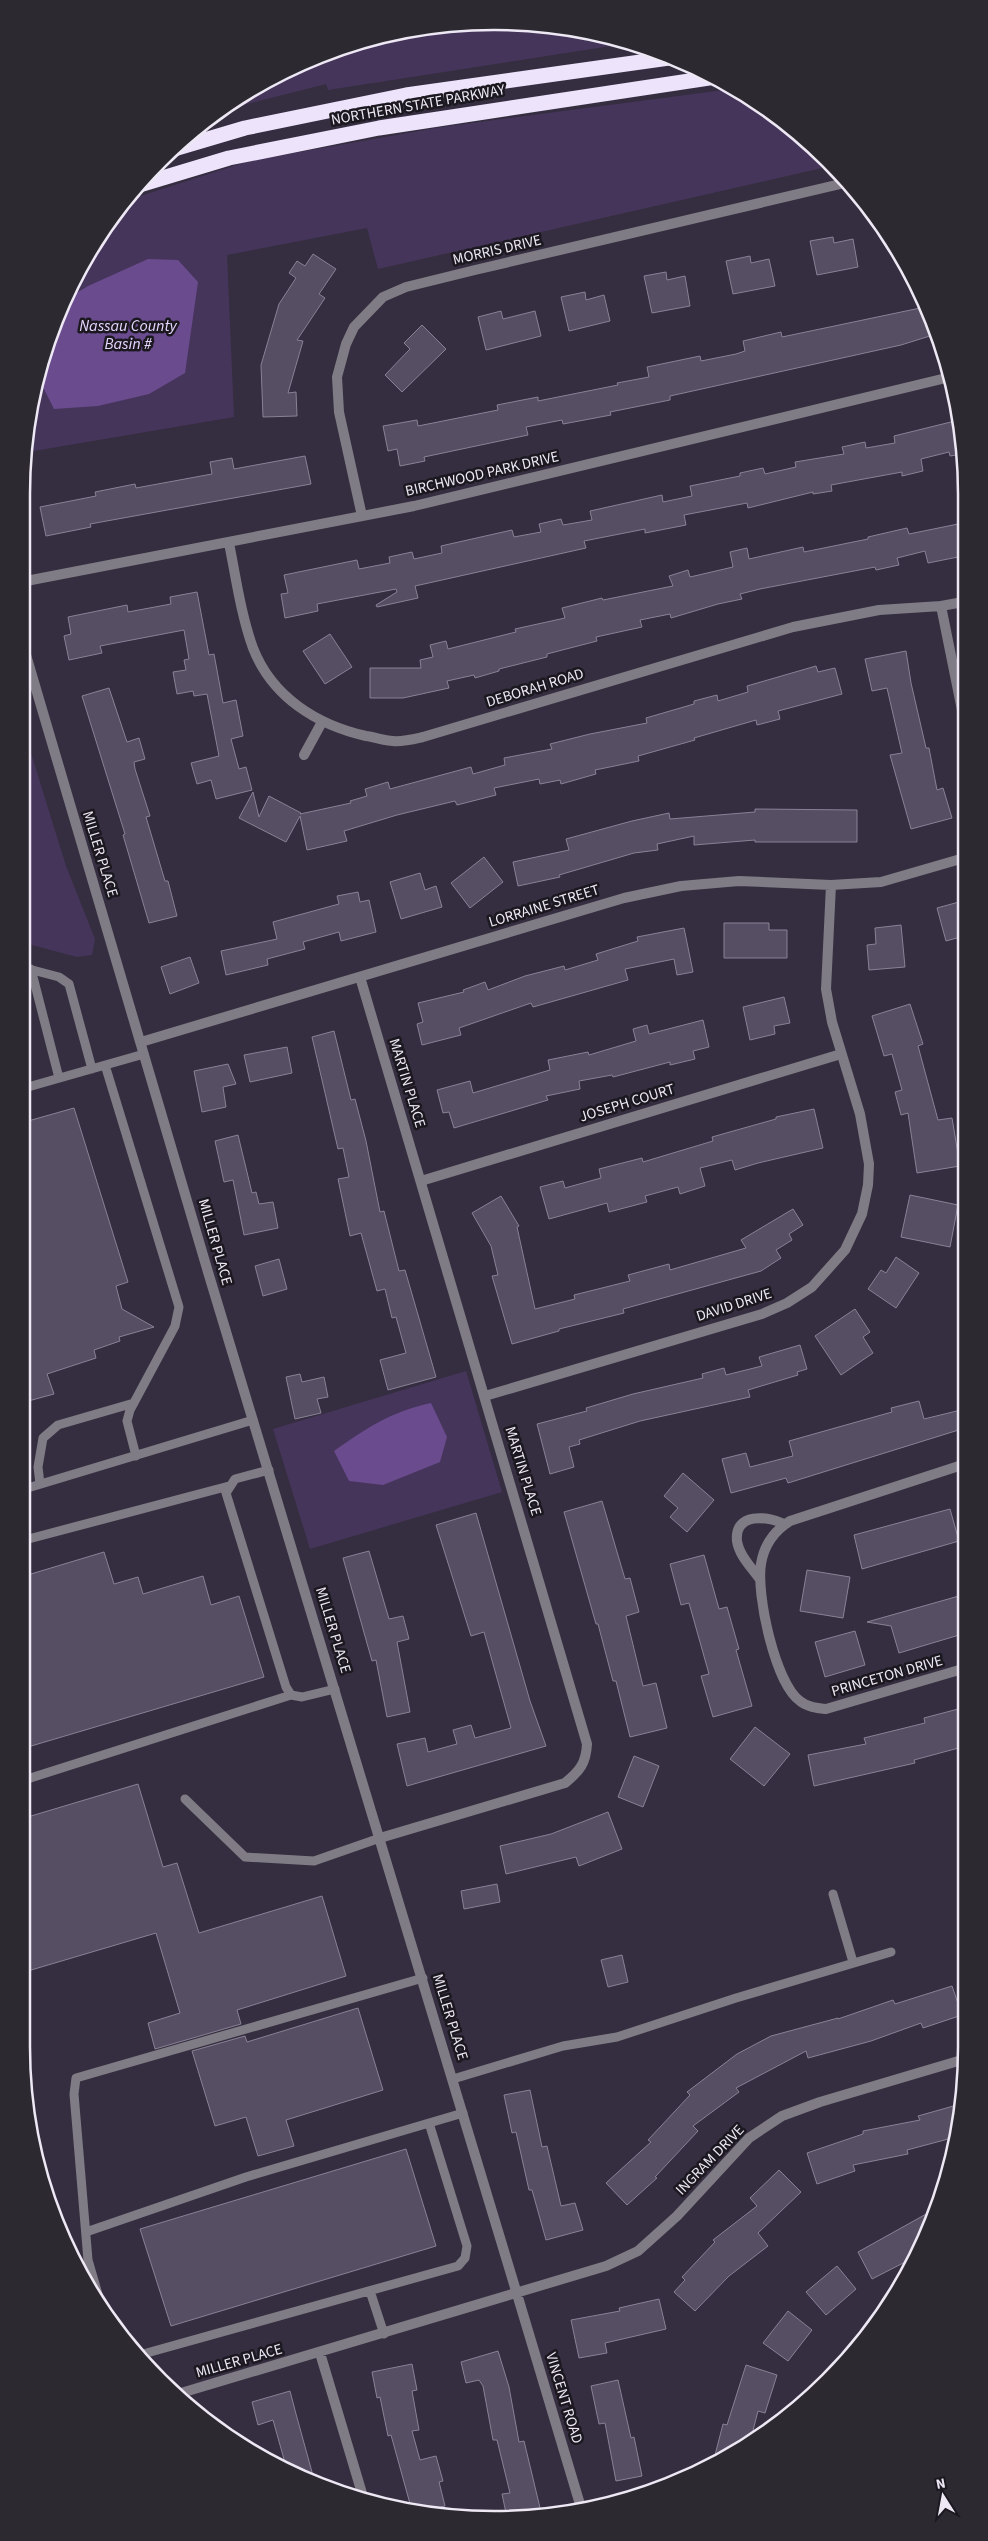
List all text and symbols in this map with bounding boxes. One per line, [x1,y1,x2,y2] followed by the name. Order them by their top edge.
[329,79,507,131] street label: NORTHERN STATE PARKWAY
[451,230,543,270] street label: MORRIS DRIVE
[79,315,178,355] water label: Nassau County Basin #
[403,446,561,502] street label: BIRCHWOOD PARK DRIVE
[484,663,586,713] street label: DEBORAH ROAD
[77,808,123,900] street label: MILLER PLACE
[486,879,602,933] street label: LORRAINE STREET
[383,1036,431,1130] street label: MARTIN PLACE
[577,1079,677,1127] street label: JOSEPH COURT
[193,1196,237,1288] street label: MILLER PLACE
[694,1283,775,1327] street label: DAVID DRIVE
[499,1424,547,1518] street label: MARTIN PLACE
[310,1584,356,1676] street label: MILLER PLACE
[829,1650,945,1702] street label: PRINCETON DRIVE
[427,1971,473,2063] street label: MILLER PLACE
[671,2120,749,2200] street label: INGRAM DRIVE
[193,2339,285,2383] street label: MILLER PLACE
[540,2350,588,2446] street label: VINCENT ROAD
[918,2471,968,2521] north arrow
[934,2474,947,2495] text: N

